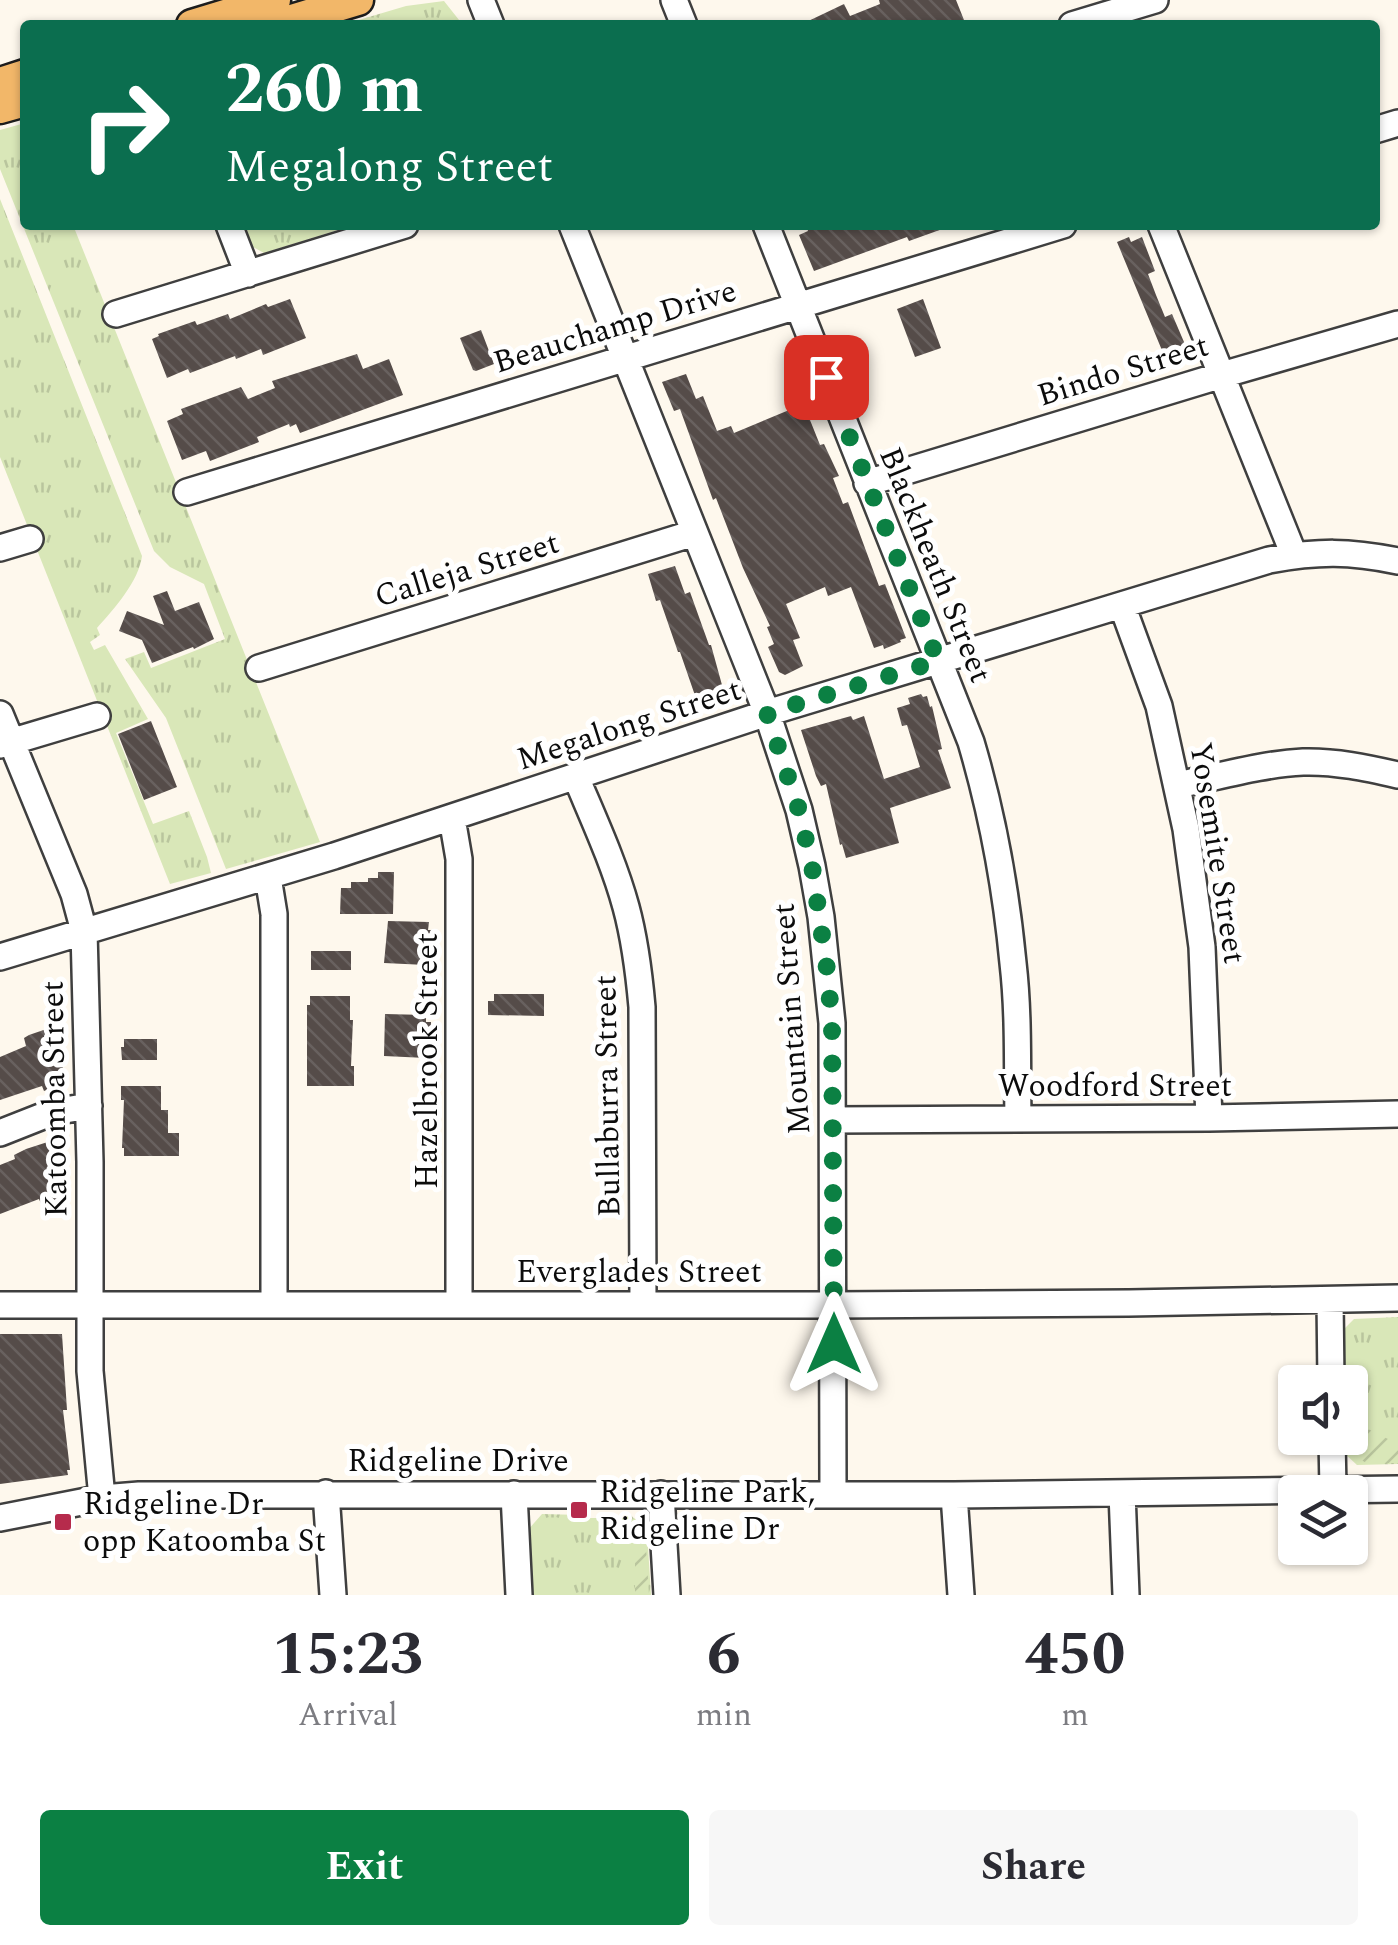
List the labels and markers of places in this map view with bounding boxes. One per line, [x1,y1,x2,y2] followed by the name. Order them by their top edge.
[784,335,869,420] pin
[599,1468,816,1554] place label: Ridgeline Park, Ridgeline Dr
[83,1480,326,1566] place label: Ridgeline Dr opp Katoomba St
[568,1499,590,1521] marker: Ridgeline Park, Ridgeline Dr
[52,1511,74,1533] marker: Ridgeline Dr opp Katoomba St

